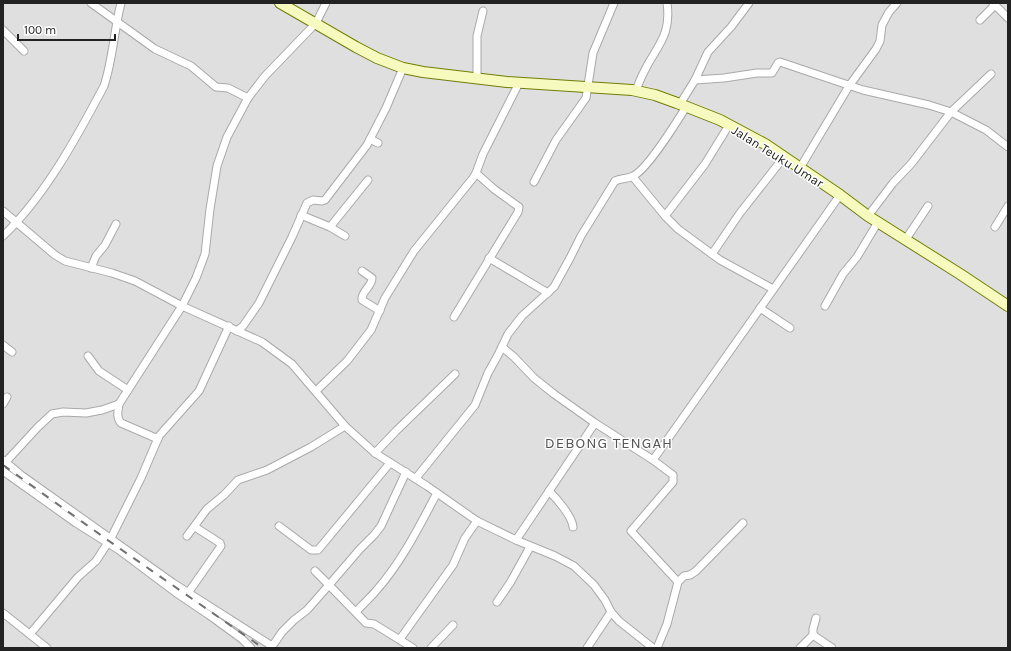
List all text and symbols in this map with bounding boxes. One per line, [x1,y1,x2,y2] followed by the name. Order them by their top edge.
[18,16,115,42] scale bar
[24,23,56,37] text: 100 m
[729,122,826,191] street label: Jalan Teuku Umar
[545,434,673,452] district label: DEBONG TENGAH

